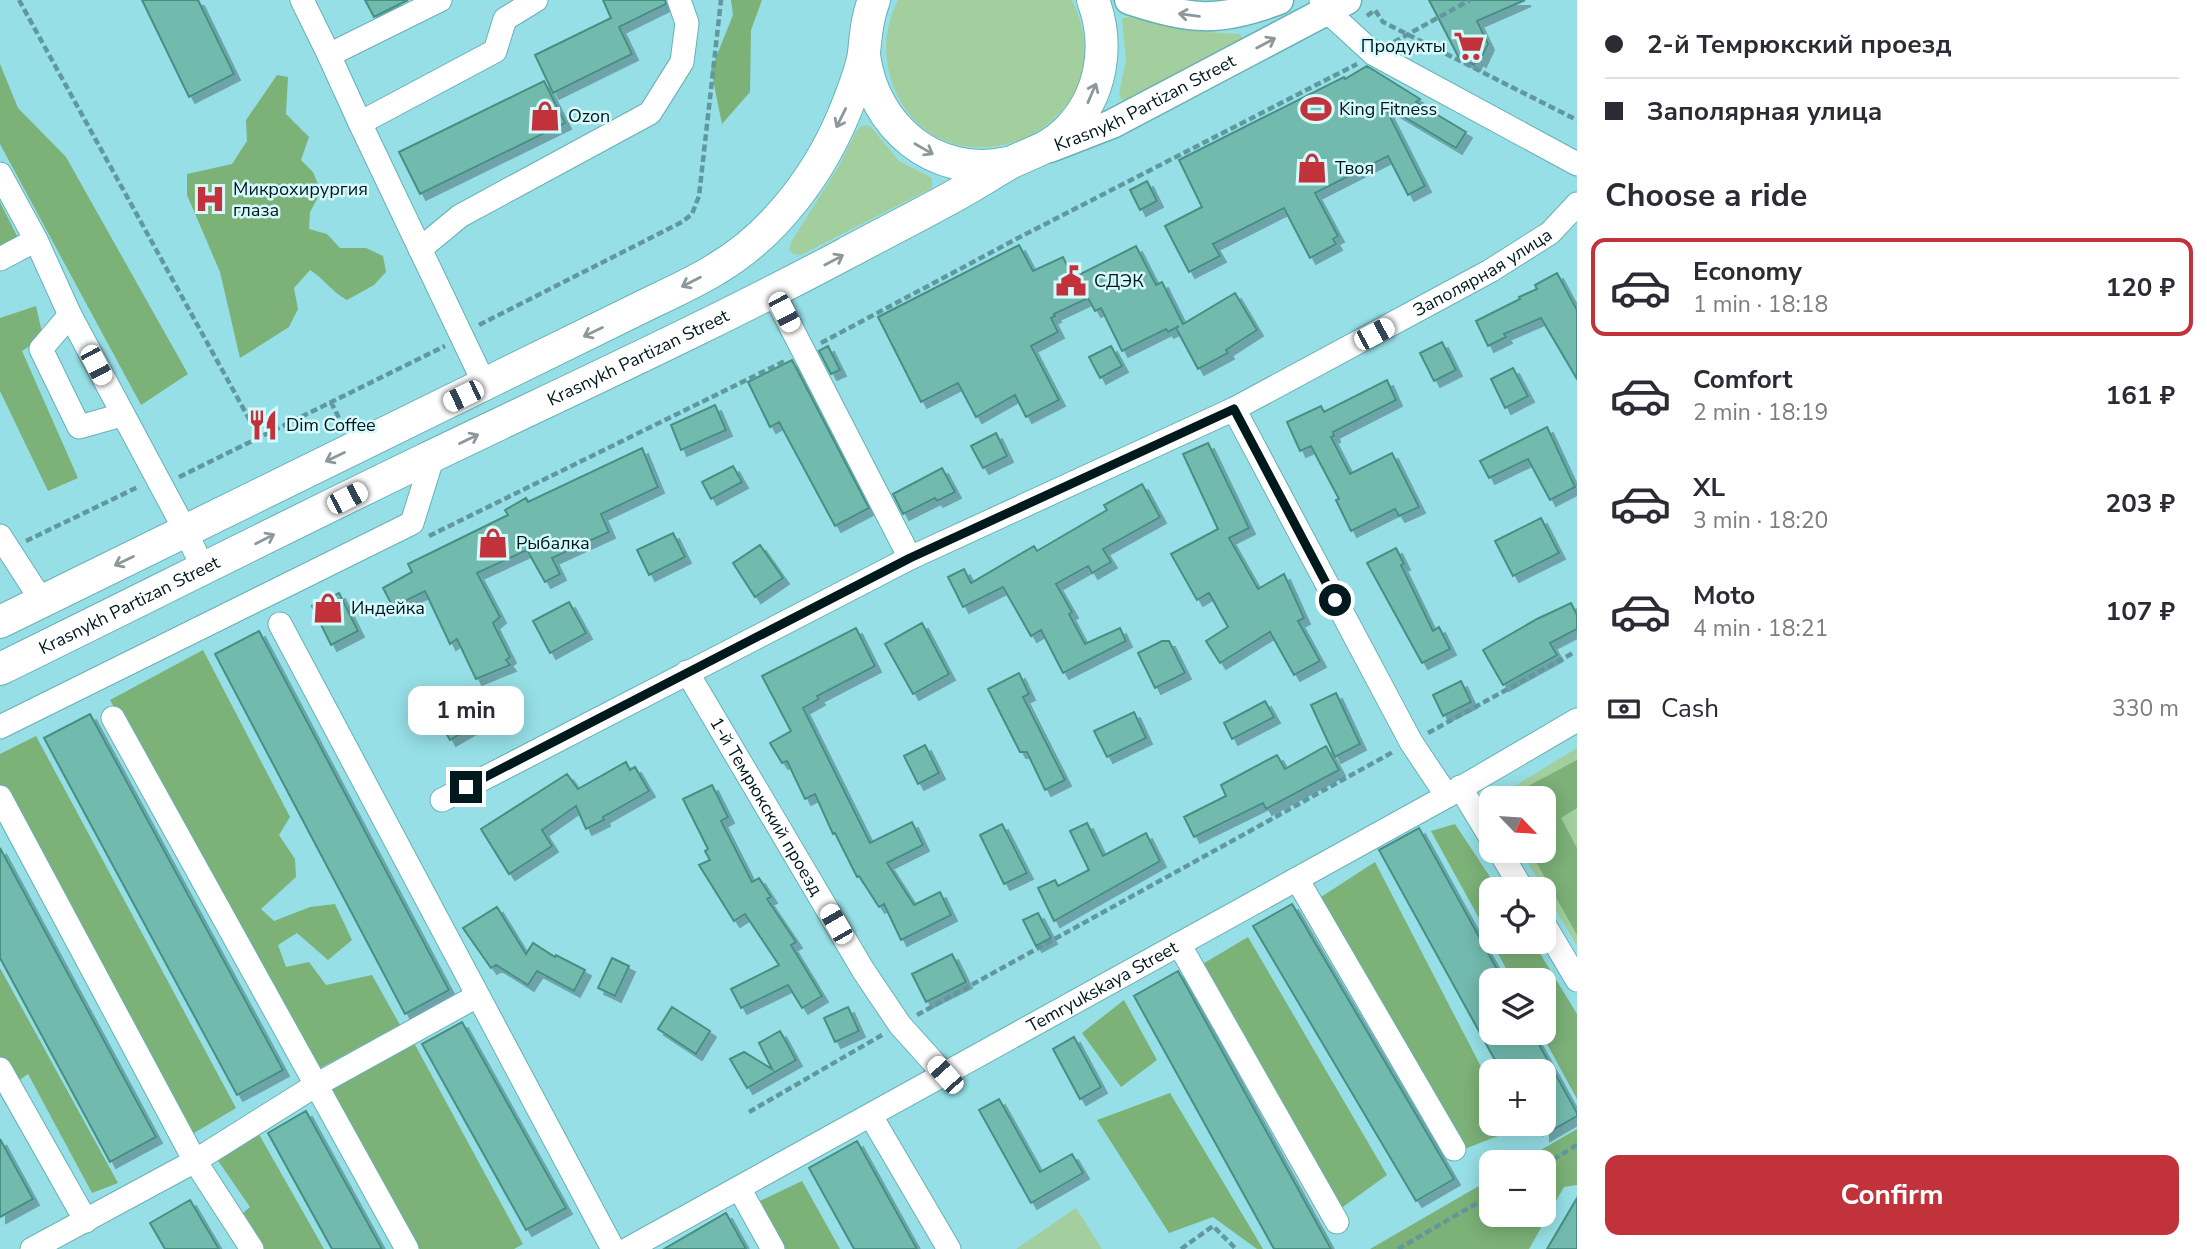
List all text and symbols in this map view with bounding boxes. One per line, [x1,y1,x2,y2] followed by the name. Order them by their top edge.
[1178,8,1201,21] one-way arrow
[1647,27,1952,62] text: 2-й Темрюкский проезд
[1452,29,1486,63] supermarket icon: Продукты
[1361,34,1446,58] place label: Продукты
[1255,35,1276,49] one-way arrow
[1051,49,1240,157] street label: Krasnykh Partizan Street
[1086,83,1099,104] one-way arrow
[1299,92,1333,126] sports icon: King Fitness
[1647,94,1882,129] text: Заполярная улица
[1339,97,1437,121] place label: King Fitness
[528,99,562,133] shop icon: Ozon
[568,104,610,128] place label: Ozon
[834,107,848,128] one-way arrow
[913,142,933,156] one-way arrow
[1295,151,1329,185] shop icon: Твоя
[1335,156,1374,180] place label: Твоя
[1605,174,1807,217] text: Choose a ride
[233,177,368,222] place label: Микрохирургия глаза
[193,182,227,216] hospital icon: Микрохирургия глаза
[1409,223,1557,322] street label: Заполярная улица
[823,253,843,267] one-way arrow
[1693,254,1802,289] text: Economy
[1609,256,1672,319] icon: car
[1054,264,1088,298] public building icon: СДЭК
[1094,269,1144,293] place label: СДЭК
[2106,270,2175,305] text: 120 ₽
[681,276,702,290] one-way arrow
[765,289,804,335] car
[1693,289,1828,320] text: 1 min · 18:18
[543,303,733,412] street label: Krasnykh Partizan Street
[1351,315,1398,353] car
[583,325,604,339] one-way arrow
[77,342,116,388] car
[1693,362,1793,397] text: Comfort
[1609,364,1672,427] icon: car
[440,377,487,415] car
[2106,378,2175,413] text: 161 ₽
[1693,397,1828,428] text: 2 min · 18:19
[246,408,280,442] restaurant icon: Dim Coffee
[286,413,376,437] place label: Dim Coffee
[458,431,479,445] one-way arrow
[325,451,346,465] one-way arrow
[1693,470,1725,505] text: XL
[1609,472,1672,535] icon: car
[324,479,371,517] car
[2106,486,2175,521] text: 203 ₽
[1693,505,1828,536] text: 3 min · 18:20
[476,526,510,560] shop icon: Рыбалка
[516,531,590,555] place label: Рыбалка
[254,532,275,546] one-way arrow
[35,550,224,660] street label: Krasnykh Partizan Street
[114,554,135,568] one-way arrow
[1693,578,1755,613] text: Moto
[1609,580,1672,643] icon: car
[1319,584,1351,616] route start
[311,591,345,625] shop icon: Индейка
[2106,594,2175,629] text: 107 ₽
[351,596,425,620] place label: Индейка
[1693,613,1828,644] text: 4 min · 18:21
[408,686,524,734] callout: 1 min
[1605,690,1643,728] icon: cash
[1661,691,1719,726] text: Cash
[2112,693,2179,724] text: 330 m
[436,695,496,726] text: 1 min
[704,713,829,900] street label: 1-й Темрюкский проезд
[450,771,482,803] route end
[1479,786,1556,863] north arrow
[1479,786,1556,1227] map controls
[1479,877,1556,954] button: locate
[817,901,856,947] car
[1022,935,1183,1038] street label: Temryukskaya Street
[1479,968,1556,1045] button: layers
[924,1052,967,1098] car
[1479,1059,1556,1136] button: +
[1479,1150,1556,1227] button: −
[1605,1155,2179,1235] button: Confirm

